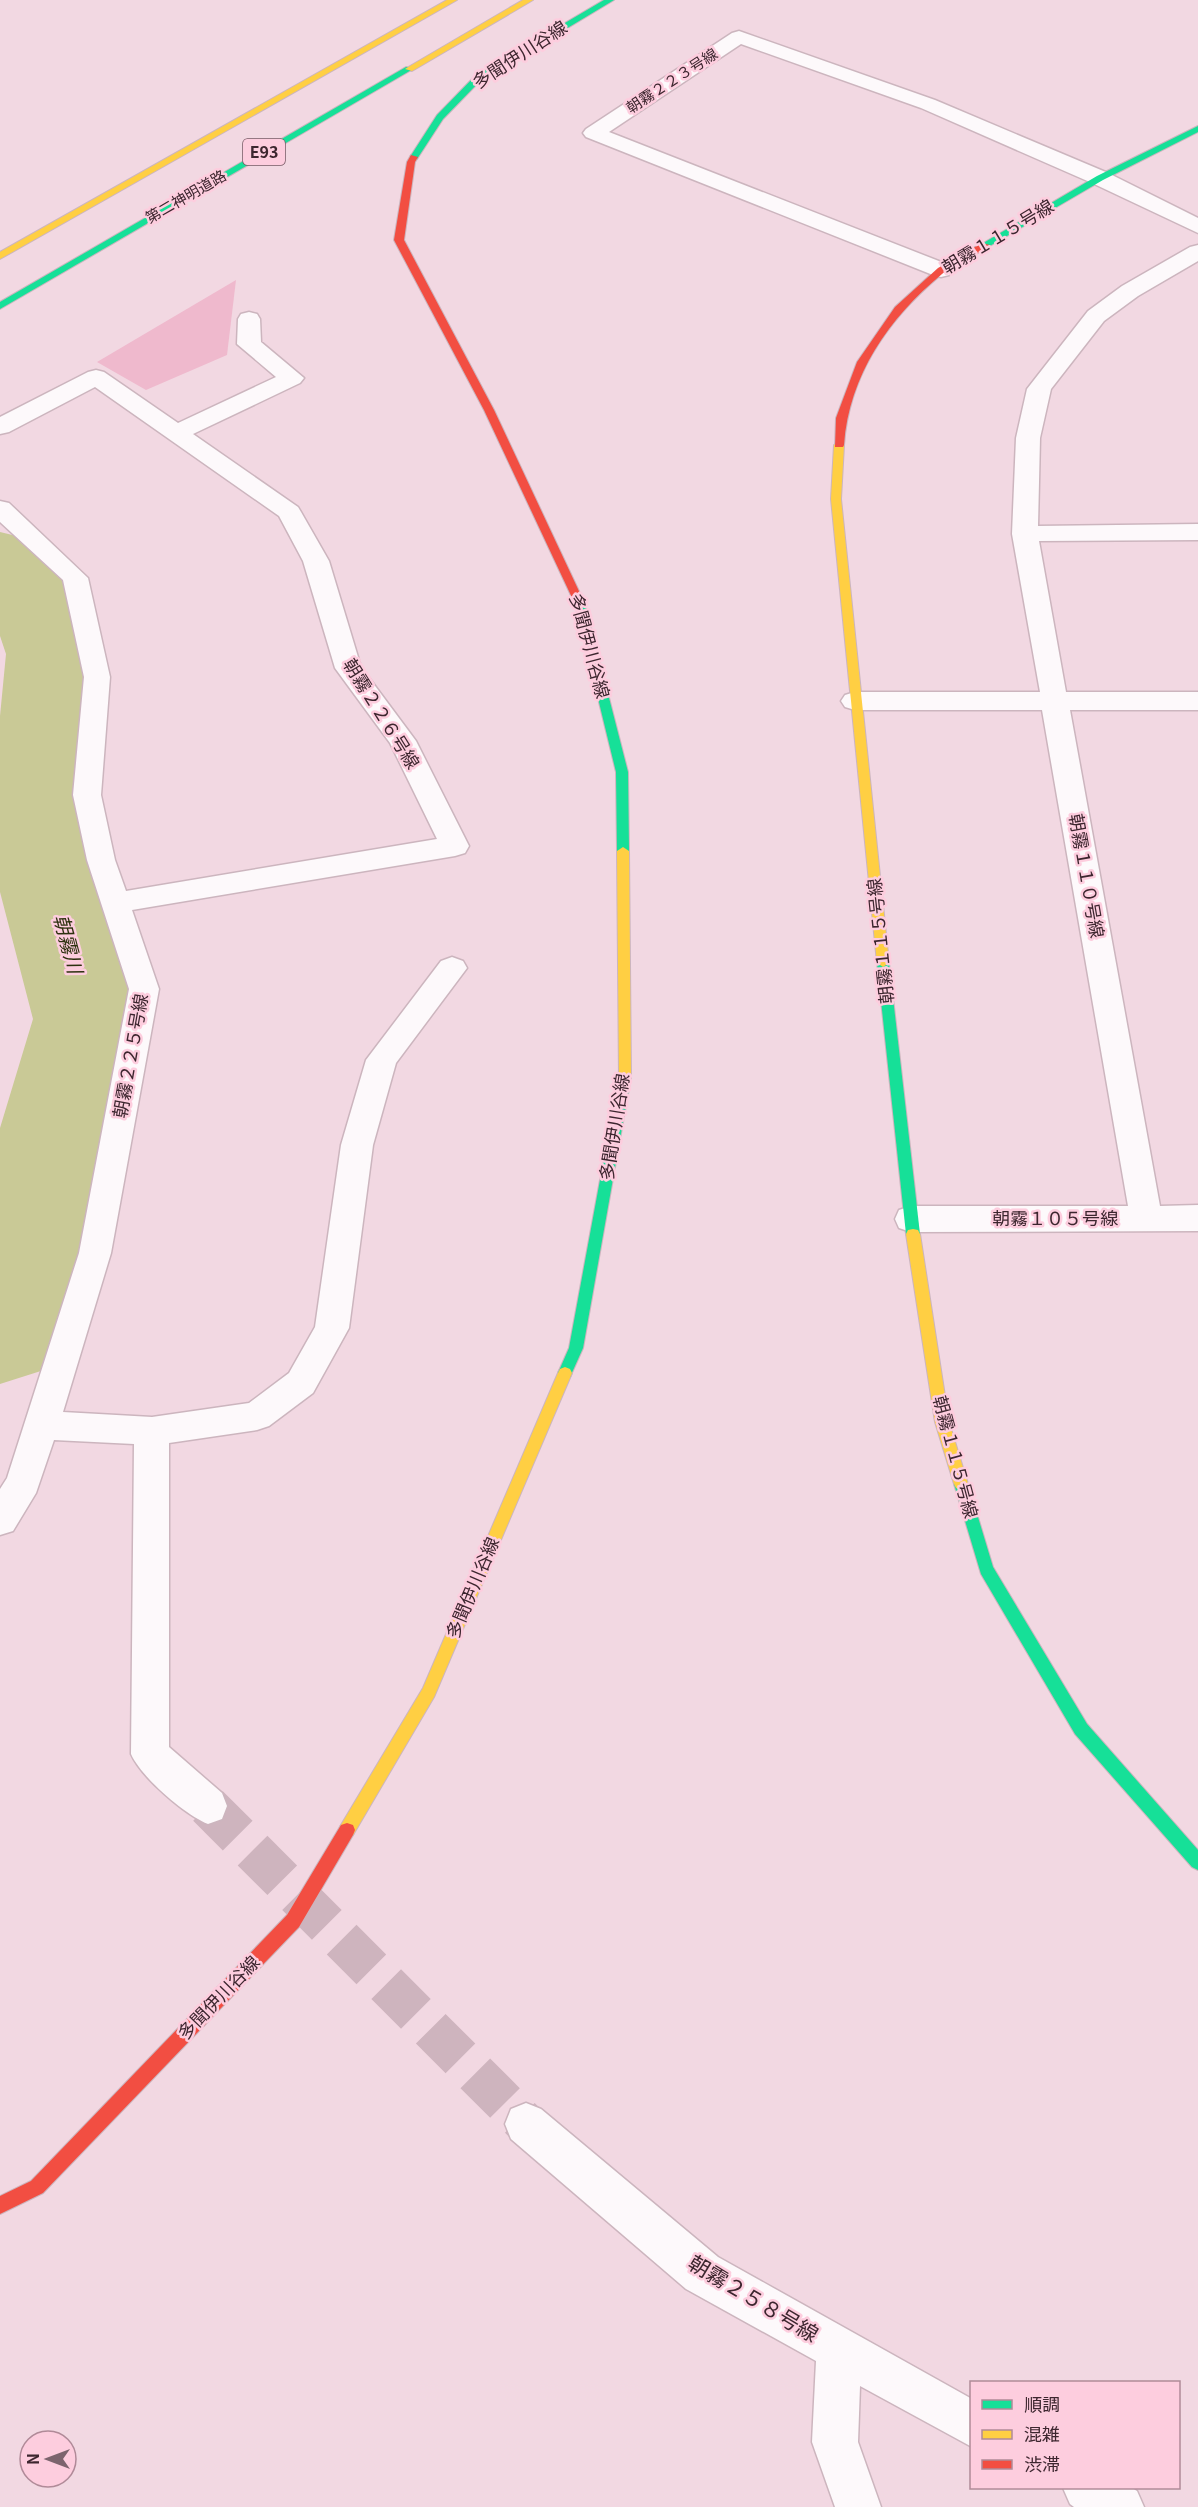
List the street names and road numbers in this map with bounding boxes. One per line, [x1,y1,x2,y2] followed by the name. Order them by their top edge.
[467,13,571,94] street label: 多聞伊川谷線
[621,42,721,117] street label: 朝霧２２３号線
[243,139,285,165] road number: E93
[141,164,229,227] street label: 第二神明道路
[936,192,1058,279] street label: 朝霧１１５号線
[564,590,617,701] street label: 多聞伊川谷線
[338,653,427,773] street label: 朝霧２２６号線
[1064,811,1112,940] street label: 朝霧１１０号線
[859,877,899,1005] street label: 朝霧１１５号線
[105,991,153,1120] street label: 朝霧２２５号線
[592,1071,634,1182] street label: 多聞伊川谷線
[992,1204,1118,1230] street label: 朝霧１０５号線
[928,1392,986,1521] street label: 朝霧１１５号線
[438,1532,504,1642] street label: 多聞伊川谷線
[171,1949,264,2044] street label: 多聞伊川谷線
[683,2247,825,2348] street label: 朝霧２５８号線

